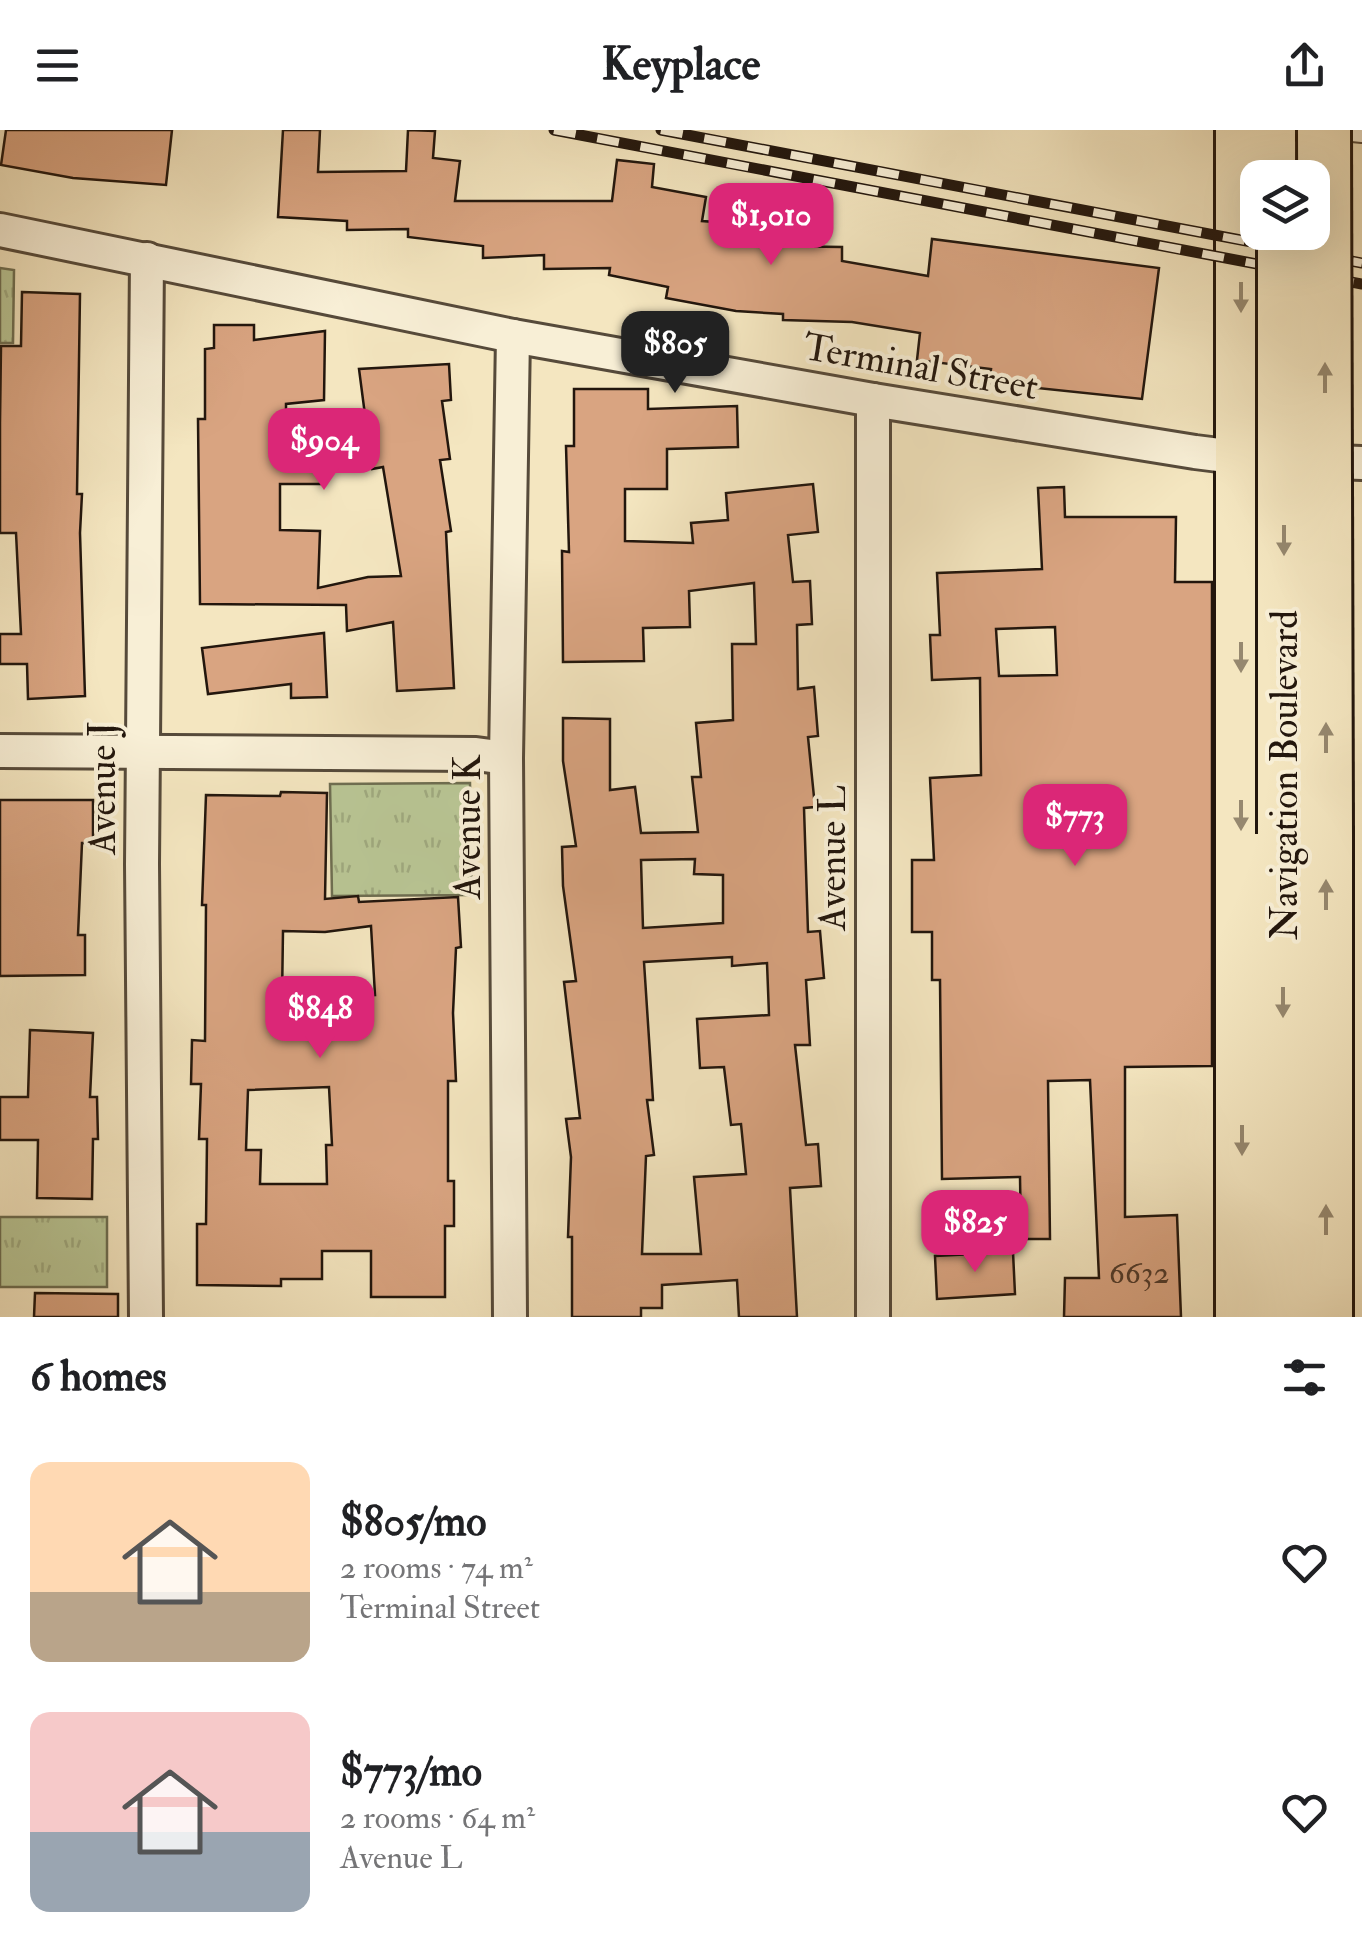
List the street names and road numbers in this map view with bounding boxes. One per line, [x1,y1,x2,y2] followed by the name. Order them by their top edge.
[800,323,1042,411] street label: Terminal Street
[1261,610,1309,940] street label: Navigation Boulevard
[79,721,127,856] street label: Avenue J
[444,754,492,900] street label: Avenue K
[809,785,857,932] street label: Avenue L

